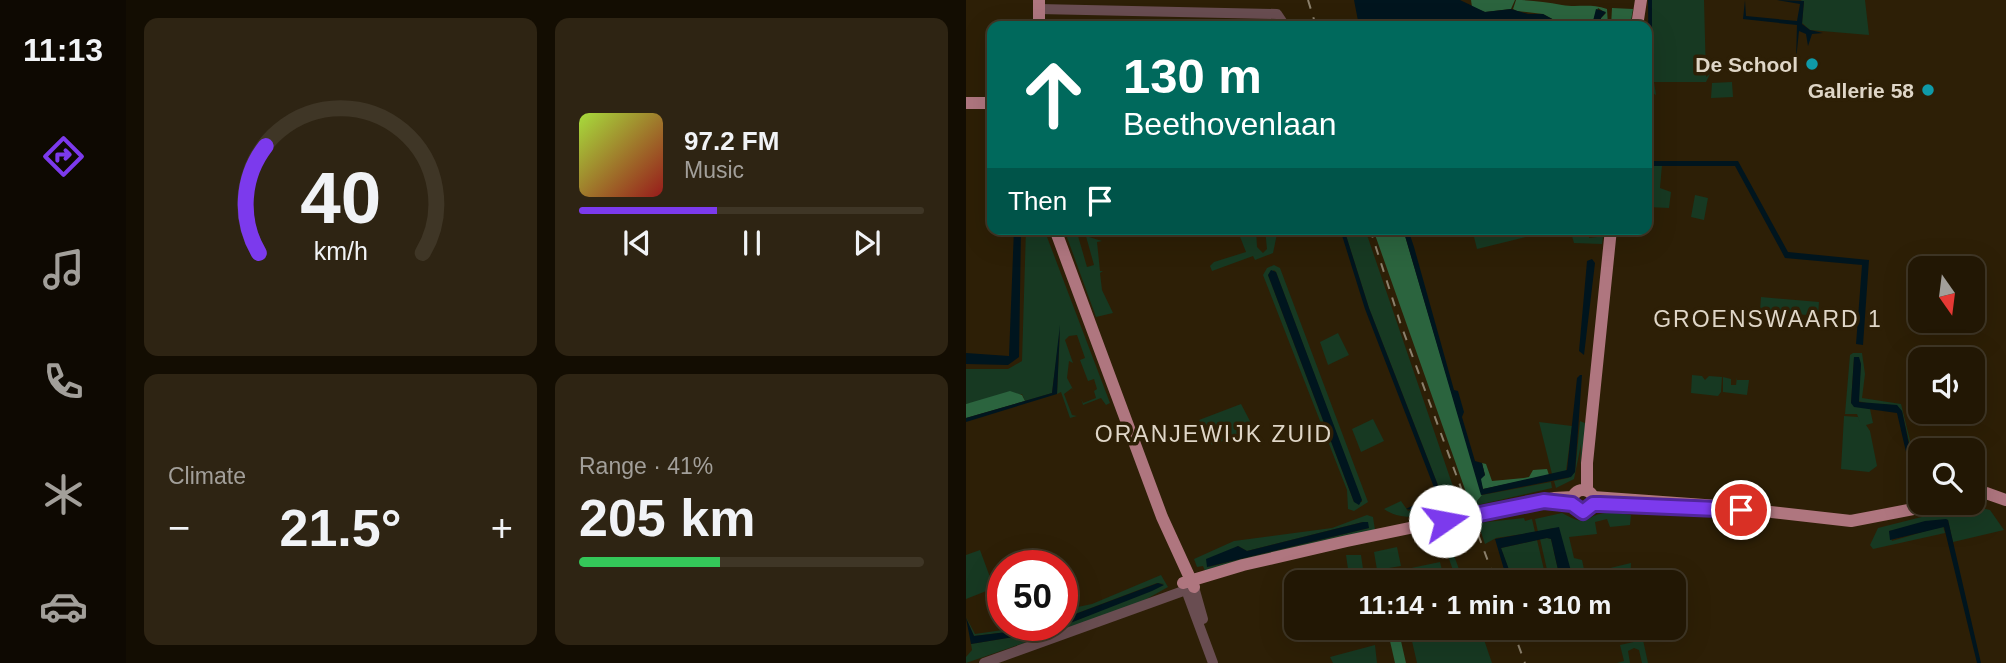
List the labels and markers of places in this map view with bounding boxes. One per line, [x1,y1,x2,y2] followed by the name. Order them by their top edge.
[1695,53,1798,76] place label: De School
[1804,56,1820,72] marker: De School
[1808,79,1914,102] place label: Gallerie 58
[1920,82,1936,98] marker: Gallerie 58
[1711,480,1771,540] pin

